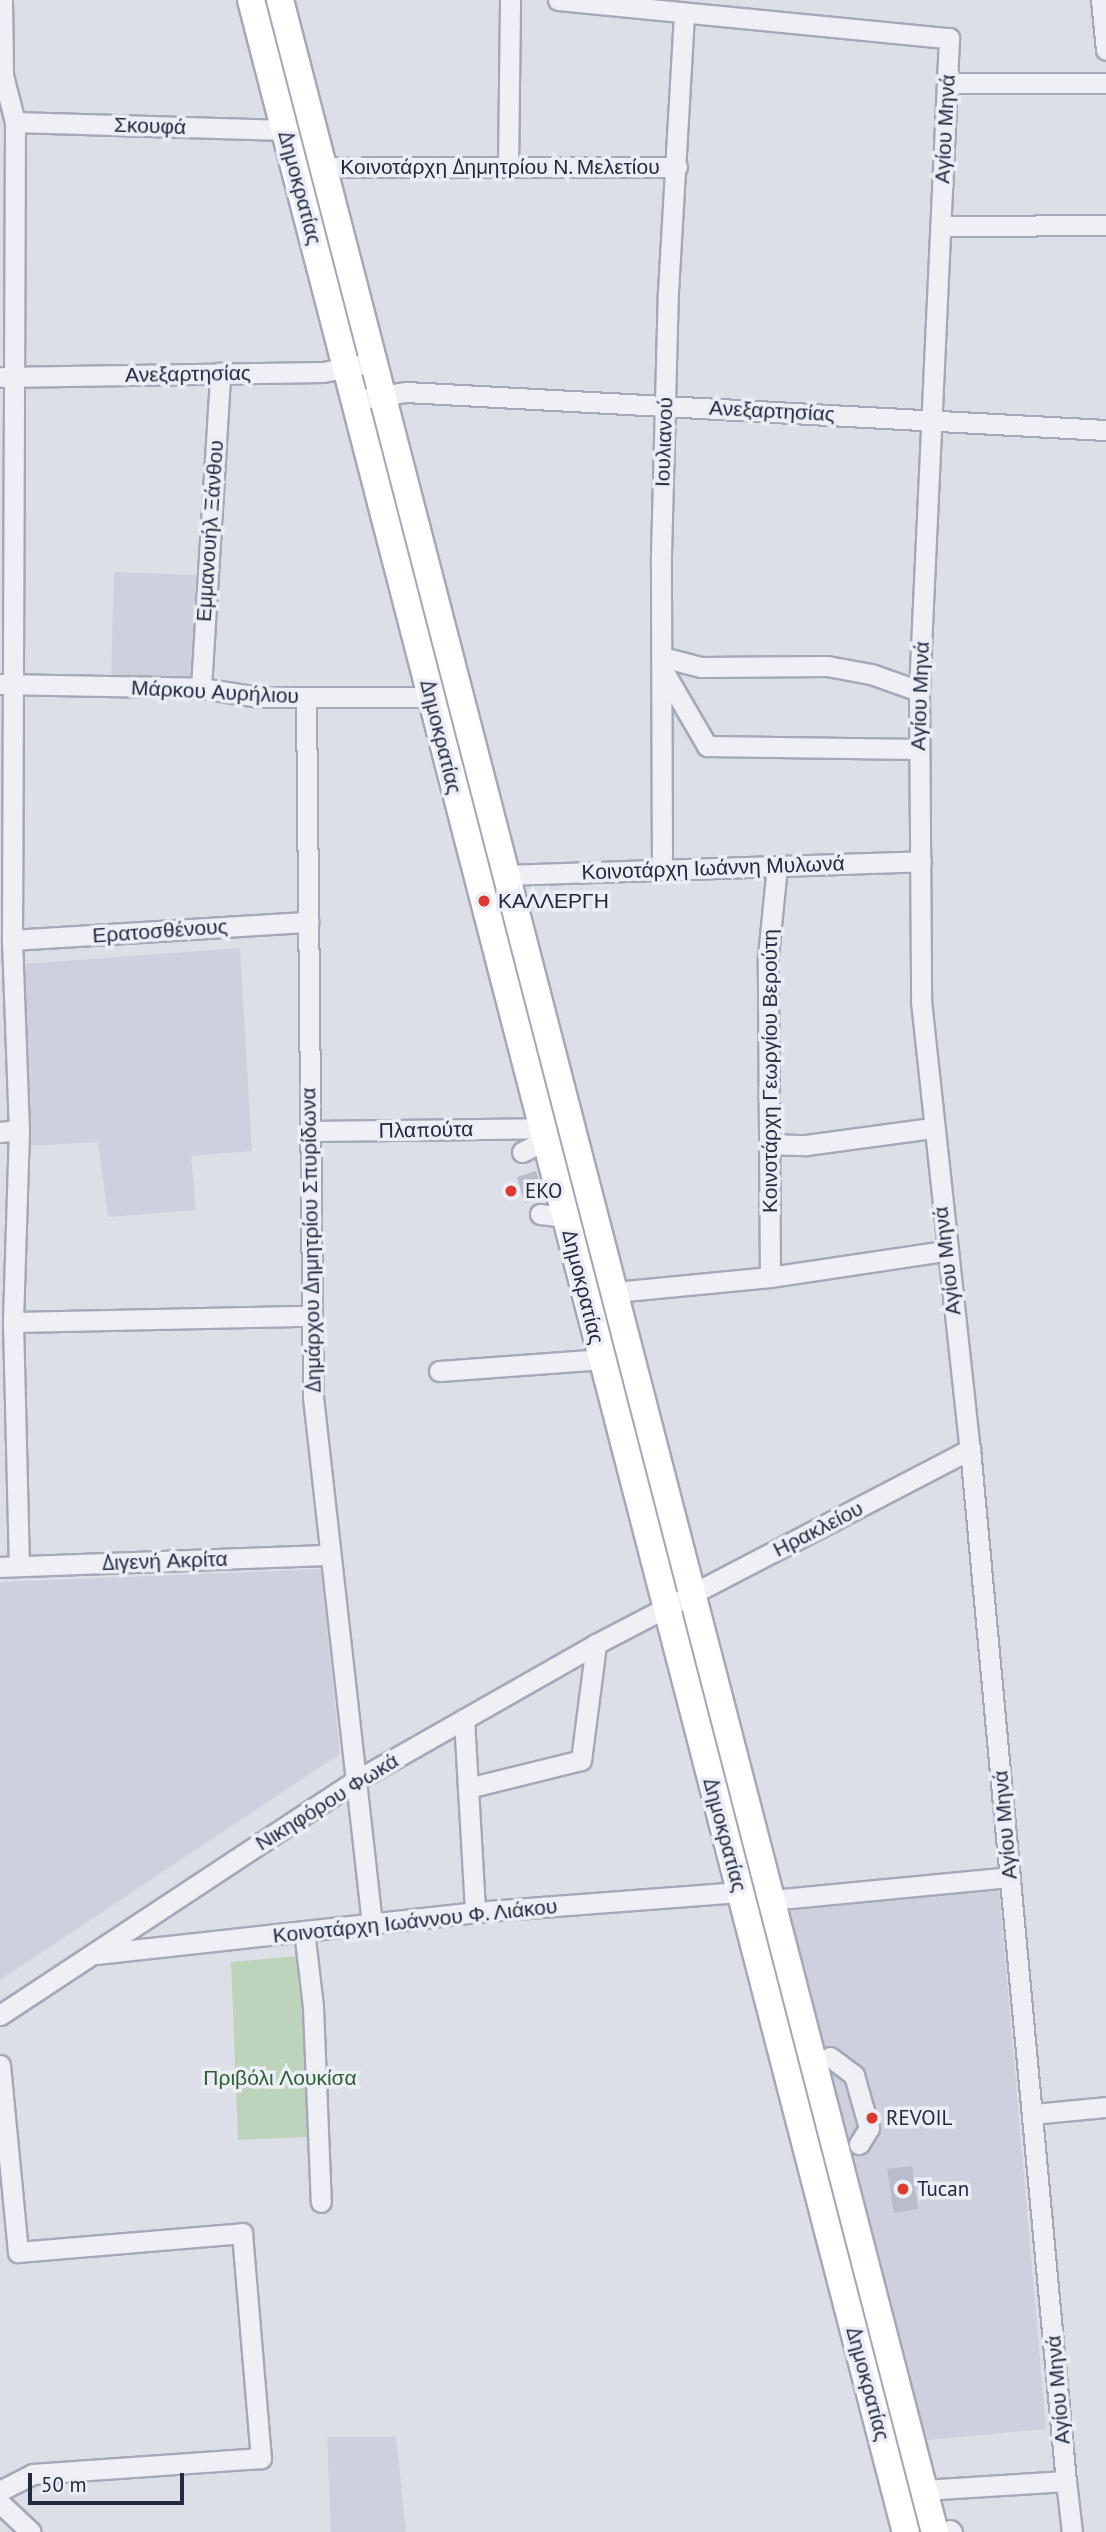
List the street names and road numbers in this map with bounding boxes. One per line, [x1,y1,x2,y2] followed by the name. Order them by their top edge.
[930,74,960,184] street label: Αγίου Μηνά
[114,112,186,140] street label: Σκουφά
[273,128,327,248] street label: Δημοκρατίας
[339,154,661,180] street label: Κοινοτάρχη Δημητρίου Ν. Μελετίου
[125,360,251,388] street label: Ανεξαρτησίας
[708,395,836,427] street label: Ανεξαρτησίας
[650,397,678,487] street label: Ιουλιανού
[191,439,229,623] street label: Εμμανουήλ Ξάνθου
[905,641,935,751] street label: Αγίου Μηνά
[130,675,300,709] street label: Μάρκου Αυρήλιου
[415,677,467,797] street label: Δημοκρατίας
[581,851,845,885] street label: Κοινοτάρχη Ιωάννη Μυλωνά
[92,914,228,948] street label: Ερατοσθένους
[757,929,783,1213] street label: Κοινοτάρχη Γεωργίου Βερούτη
[296,1087,326,1393] street label: Δημάρχου Δημητρίου Σπυρίδωνα
[378,1117,474,1143] street label: Πλαπούτα
[928,1205,966,1317] street label: Αγίου Μηνά
[557,1227,609,1347] street label: Δημοκρατίας
[769,1496,867,1562] street label: Ηρακλείου
[102,1546,228,1576] street label: Διγενή Ακρίτα
[251,1748,403,1856] street label: Νικηφόρου Φωκά
[988,1769,1022,1881] street label: Αγίου Μηνά
[698,1775,752,1895] street label: Δημοκρατίας
[271,1893,559,1949] street label: Κοινοτάρχη Ιωάννου Φ. Λιάκου
[841,2324,895,2444] street label: Δημοκρατίας
[1041,2334,1075,2446] street label: Αγίου Μηνά

